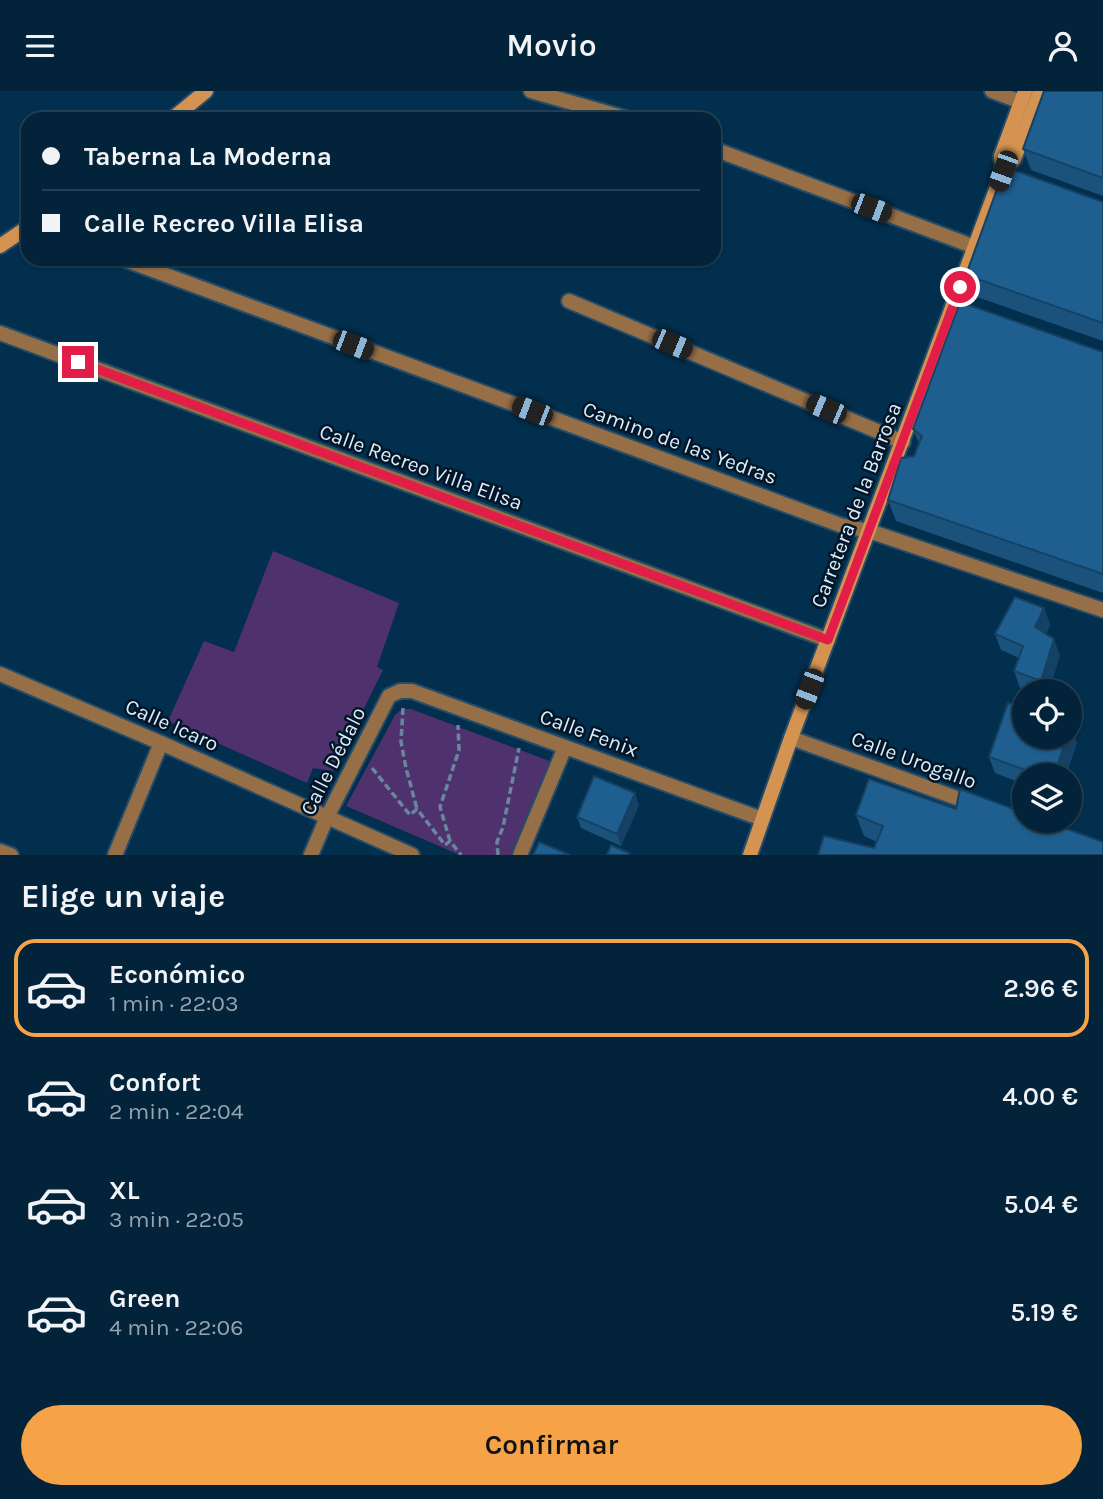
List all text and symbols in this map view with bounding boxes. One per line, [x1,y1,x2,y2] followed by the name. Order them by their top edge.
[21,27,59,65] icon: menu
[506,27,597,64] text: Movio
[1044,27,1082,65] icon: person
[84,141,332,172] text: Taberna La Moderna
[986,148,1021,194] car
[848,191,895,225] car
[84,208,364,239] text: Calle Recreo Villa Elisa
[944,271,976,303] route start
[649,326,696,362] car
[330,328,377,362] car
[62,346,94,378] route end
[803,391,850,427] car
[509,394,556,428] car
[580,397,780,489] street label: Camino de las Yedras
[806,399,906,611] street label: Carretera de la Barrosa
[316,419,526,515] street label: Calle Recreo Villa Elisa
[792,666,827,712] car
[1012,679,1082,833] map controls
[1012,679,1082,749] button: locate
[122,694,222,756] street label: Calle Icaro
[296,703,370,819] street label: Calle Dédalo
[537,704,642,762] street label: Calle Fenix
[848,726,980,794] street label: Calle Urogallo
[1012,763,1082,833] button: layers
[21,878,225,915] text: Elige un viaje
[25,957,88,1020] icon: car
[109,959,245,990] text: Económico
[1003,973,1078,1004] text: 2.96 €
[109,990,239,1017] text: 1 min · 22:03
[25,1065,88,1128] icon: car
[109,1067,201,1098] text: Confort
[1002,1081,1078,1112] text: 4.00 €
[109,1098,244,1125] text: 2 min · 22:04
[25,1173,88,1236] icon: car
[109,1175,140,1206] text: XL
[1003,1189,1078,1220] text: 5.04 €
[109,1206,244,1233] text: 3 min · 22:05
[25,1281,88,1344] icon: car
[109,1283,181,1314] text: Green
[1010,1297,1078,1328] text: 5.19 €
[109,1314,243,1341] text: 4 min · 22:06
[21,1405,1082,1485] button: Confirmar

